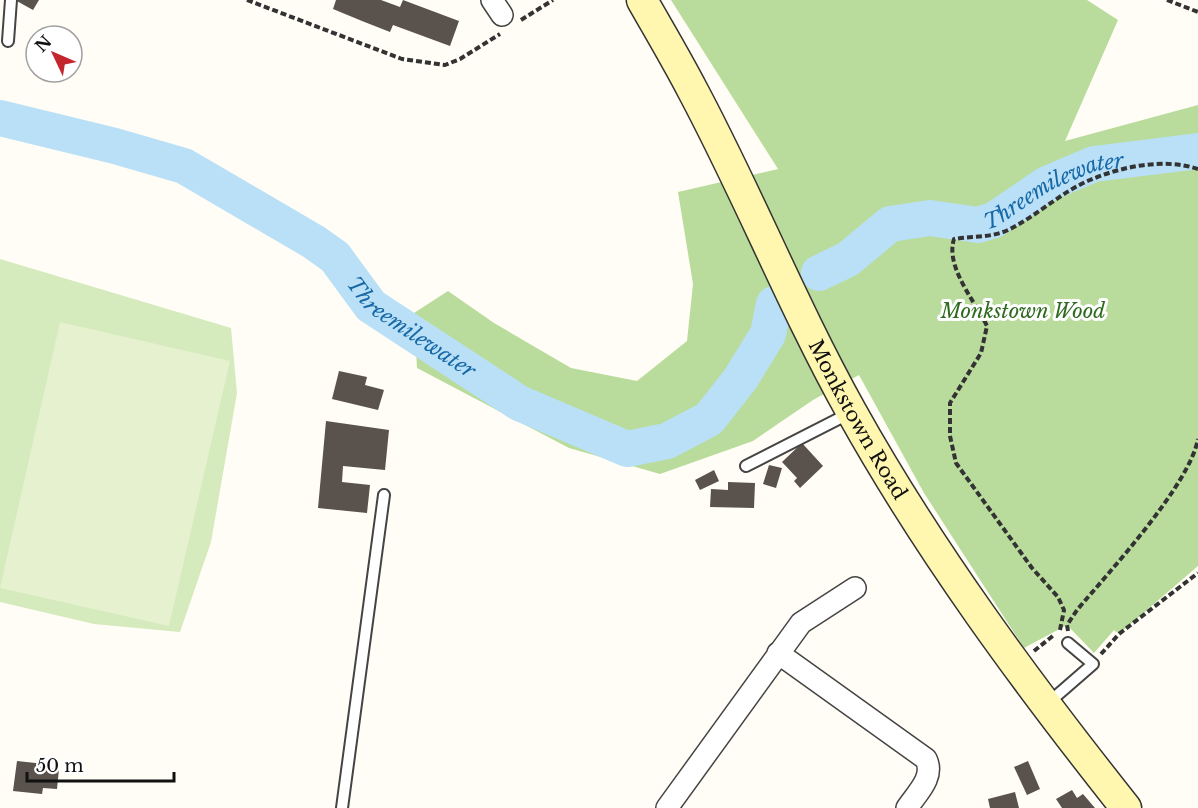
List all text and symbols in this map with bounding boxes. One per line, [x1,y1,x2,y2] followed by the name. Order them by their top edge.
[24,24,84,84] north arrow
[31,31,56,56] text: N
[980,147,1127,235] water label: Threemilewater
[341,272,481,385] water label: Threemilewater
[940,299,1105,323] park label: Monkstown Wood
[803,336,912,504] street label: Monkstown Road
[27,745,174,783] scale bar
[36,755,84,777] text: 50 m

